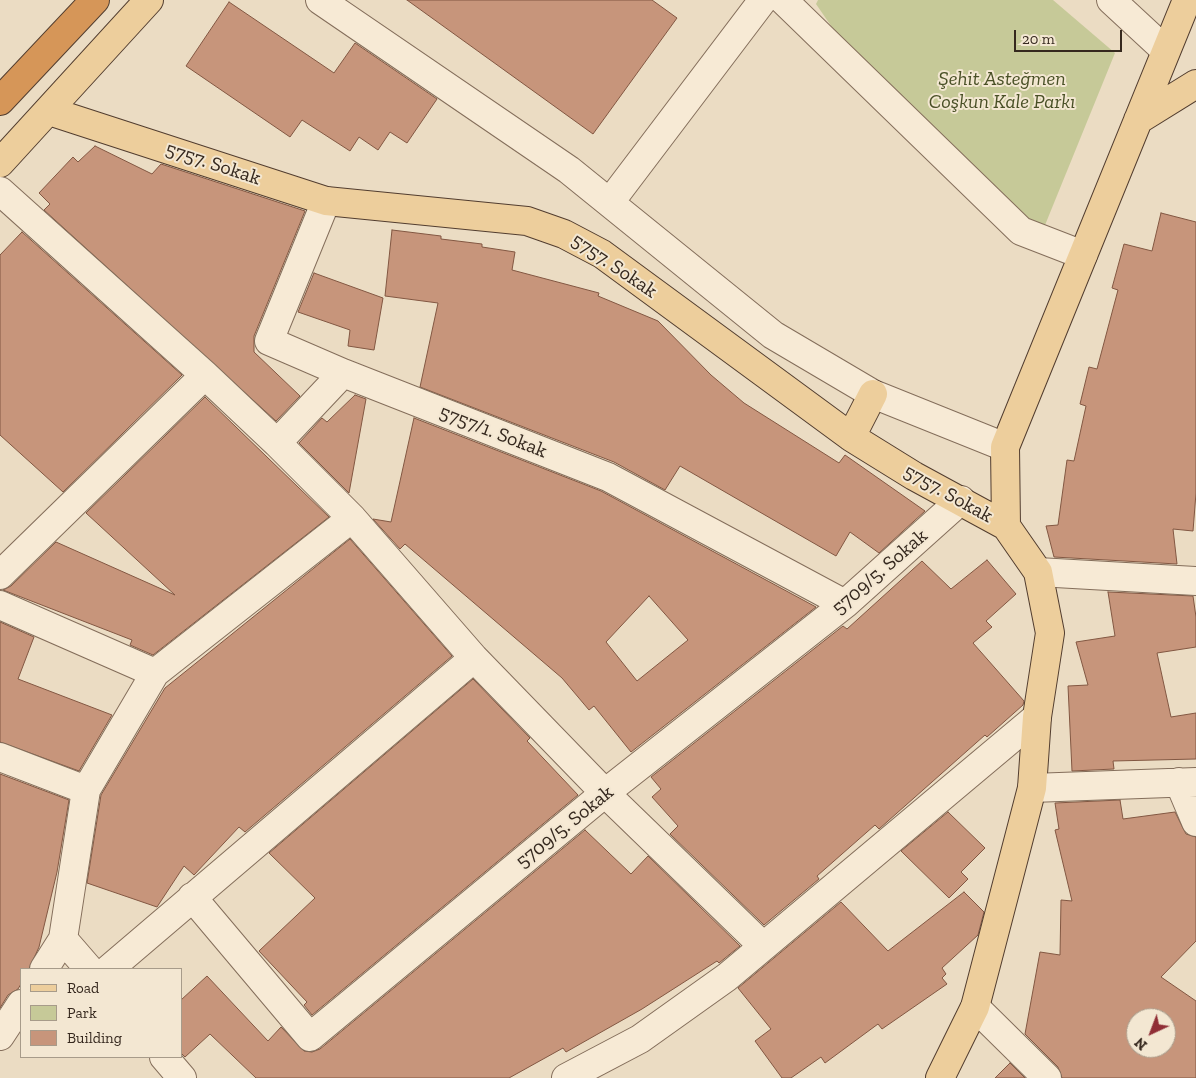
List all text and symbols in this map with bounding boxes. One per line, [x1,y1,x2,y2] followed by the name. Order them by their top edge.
[1016,20,1124,52] scale bar
[1022,30,1055,48] text: 20 m
[929,67,1075,114] park label: Şehit Asteğmen Coşkun Kale Parkı
[162,137,264,191] street label: 5757. Sokak
[566,229,662,303] street label: 5757. Sokak
[436,400,550,464] street label: 5757/1. Sokak
[899,460,997,528] street label: 5757. Sokak
[827,524,933,620] street label: 5709/5. Sokak
[511,780,619,874] street label: 5709/5. Sokak
[20,968,182,1058] legend
[67,979,99,997] text: Road
[67,1004,97,1022] text: Park
[1126,1008,1176,1058] north arrow
[67,1029,122,1047] text: Building
[1131,1034,1151,1053] text: N

